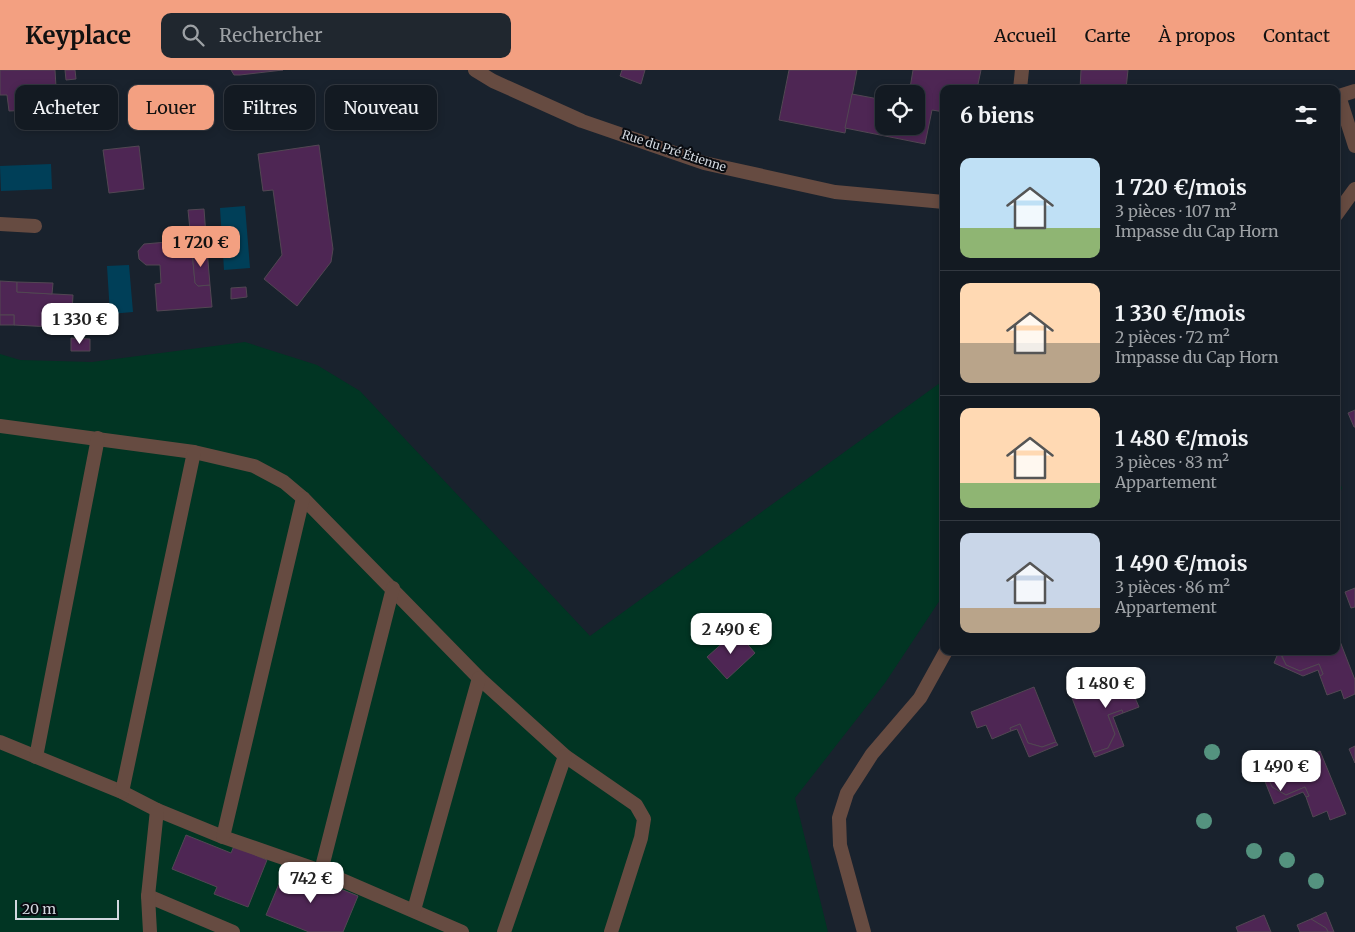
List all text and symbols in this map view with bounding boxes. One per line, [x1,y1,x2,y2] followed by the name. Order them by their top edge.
[161,13,511,58] search box
[25,20,131,51] text: Keyplace
[179,21,207,49] icon: search
[219,23,323,47] text: Rechercher
[994,24,1057,47] text: Accueil
[1085,24,1130,47] text: Carte
[1158,24,1235,47] text: À propos
[1263,24,1330,47] text: Contact
[15,85,118,130] chip: Acheter
[128,85,214,130] chip: Louer
[224,85,315,130] chip: Filtres
[325,85,437,130] chip: Nouveau
[875,85,925,135] map controls
[875,85,925,135] button: locate
[1292,101,1320,129] icon: filters
[960,102,1034,129] text: 6 biens
[620,127,728,174] street label: Rue du Pré Étienne
[1115,174,1247,201] text: 1 720 €/mois
[1000,178,1060,238] icon: home
[1115,201,1236,221] text: 3 pièces · 107 m²
[1115,221,1279,241] text: Impasse du Cap Horn
[155,226,247,268] pin: 1 720 €
[173,232,229,252] text: 1 720 €
[1115,300,1246,327] text: 1 330 €/mois
[34,302,126,345] pin: 1 330 €
[1000,303,1060,363] icon: home
[53,309,107,329] text: 1 330 €
[1115,327,1230,347] text: 2 pièces · 72 m²
[1115,347,1279,367] text: Impasse du Cap Horn
[1115,425,1249,452] text: 1 480 €/mois
[1000,428,1060,488] icon: home
[1115,452,1229,472] text: 3 pièces · 83 m²
[1115,472,1217,492] text: Appartement
[1115,550,1248,577] text: 1 490 €/mois
[1000,553,1060,613] icon: home
[1115,577,1230,597] text: 3 pièces · 86 m²
[1115,597,1217,617] text: Appartement
[685,612,777,655] pin: 2 490 €
[702,619,760,639] text: 2 490 €
[1060,666,1152,709] pin: 1 480 €
[1077,673,1135,693] text: 1 480 €
[1235,750,1327,792] pin: 1 490 €
[1253,756,1309,776] text: 1 490 €
[276,862,346,904] pin: 742 €
[290,868,332,888] text: 742 €
[15,897,119,920] scale bar
[22,900,56,918] text: 20 m

